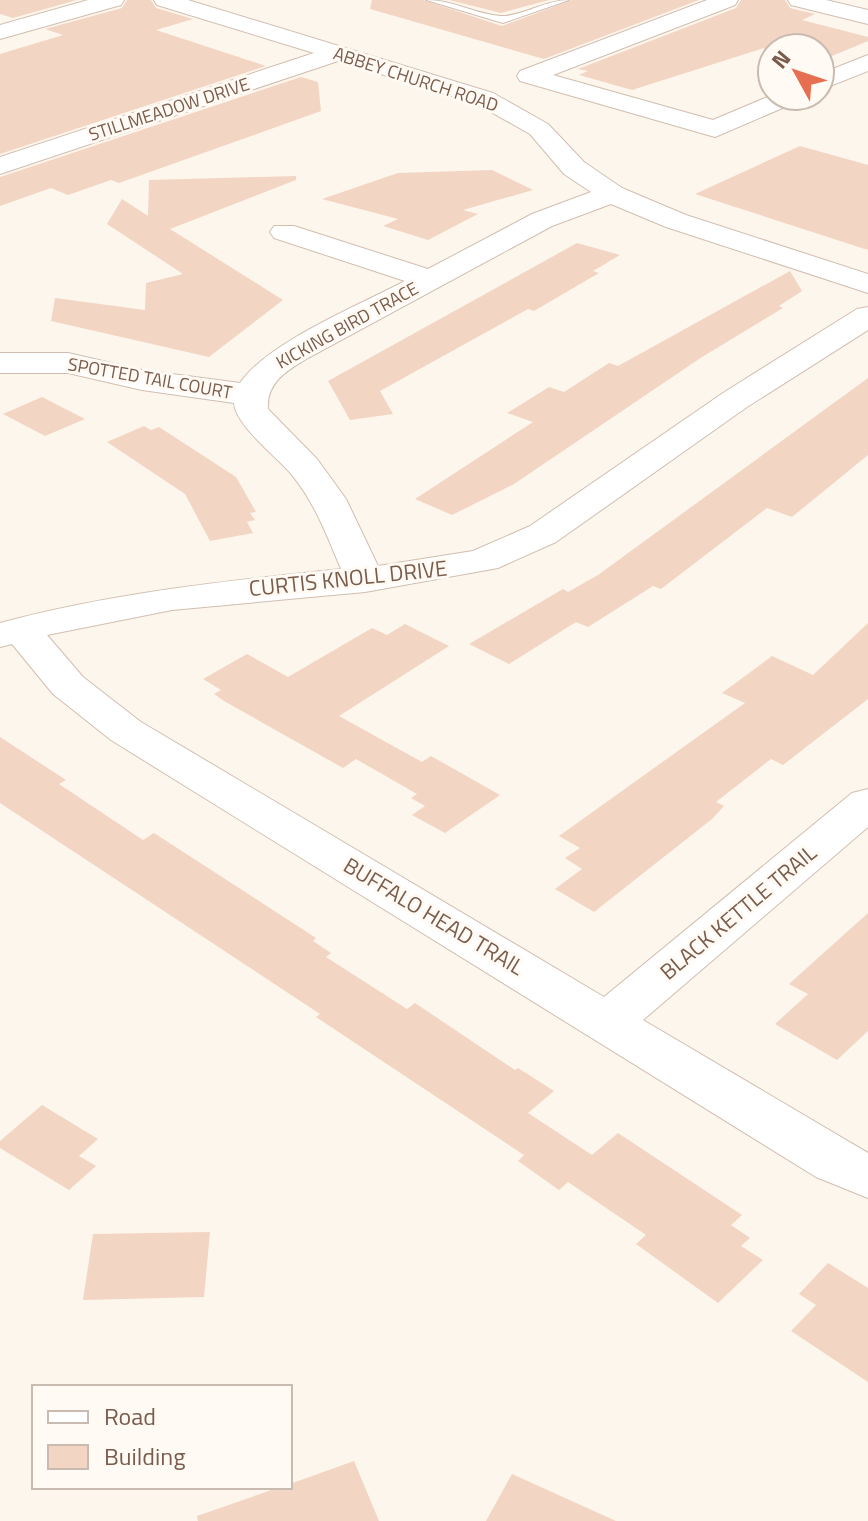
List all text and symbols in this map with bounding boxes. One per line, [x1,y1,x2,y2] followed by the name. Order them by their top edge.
[756,32,836,112] north arrow
[330,40,502,118] street label: ABBEY CHURCH ROAD
[763,42,799,76] text: N
[85,70,253,148] street label: STILLMEADOW DRIVE
[271,275,423,375] street label: KICKING BIRD TRACE
[66,350,235,406] street label: SPOTTED TAIL COURT
[247,551,449,605] street label: CURTIS KNOLL DRIVE
[652,836,824,988] street label: BLACK KETTLE TRAIL
[337,848,531,984] street label: BUFFALO HEAD TRAIL
[32,1385,292,1489] legend
[104,1398,156,1434] text: Road
[104,1438,186,1474] text: Building

